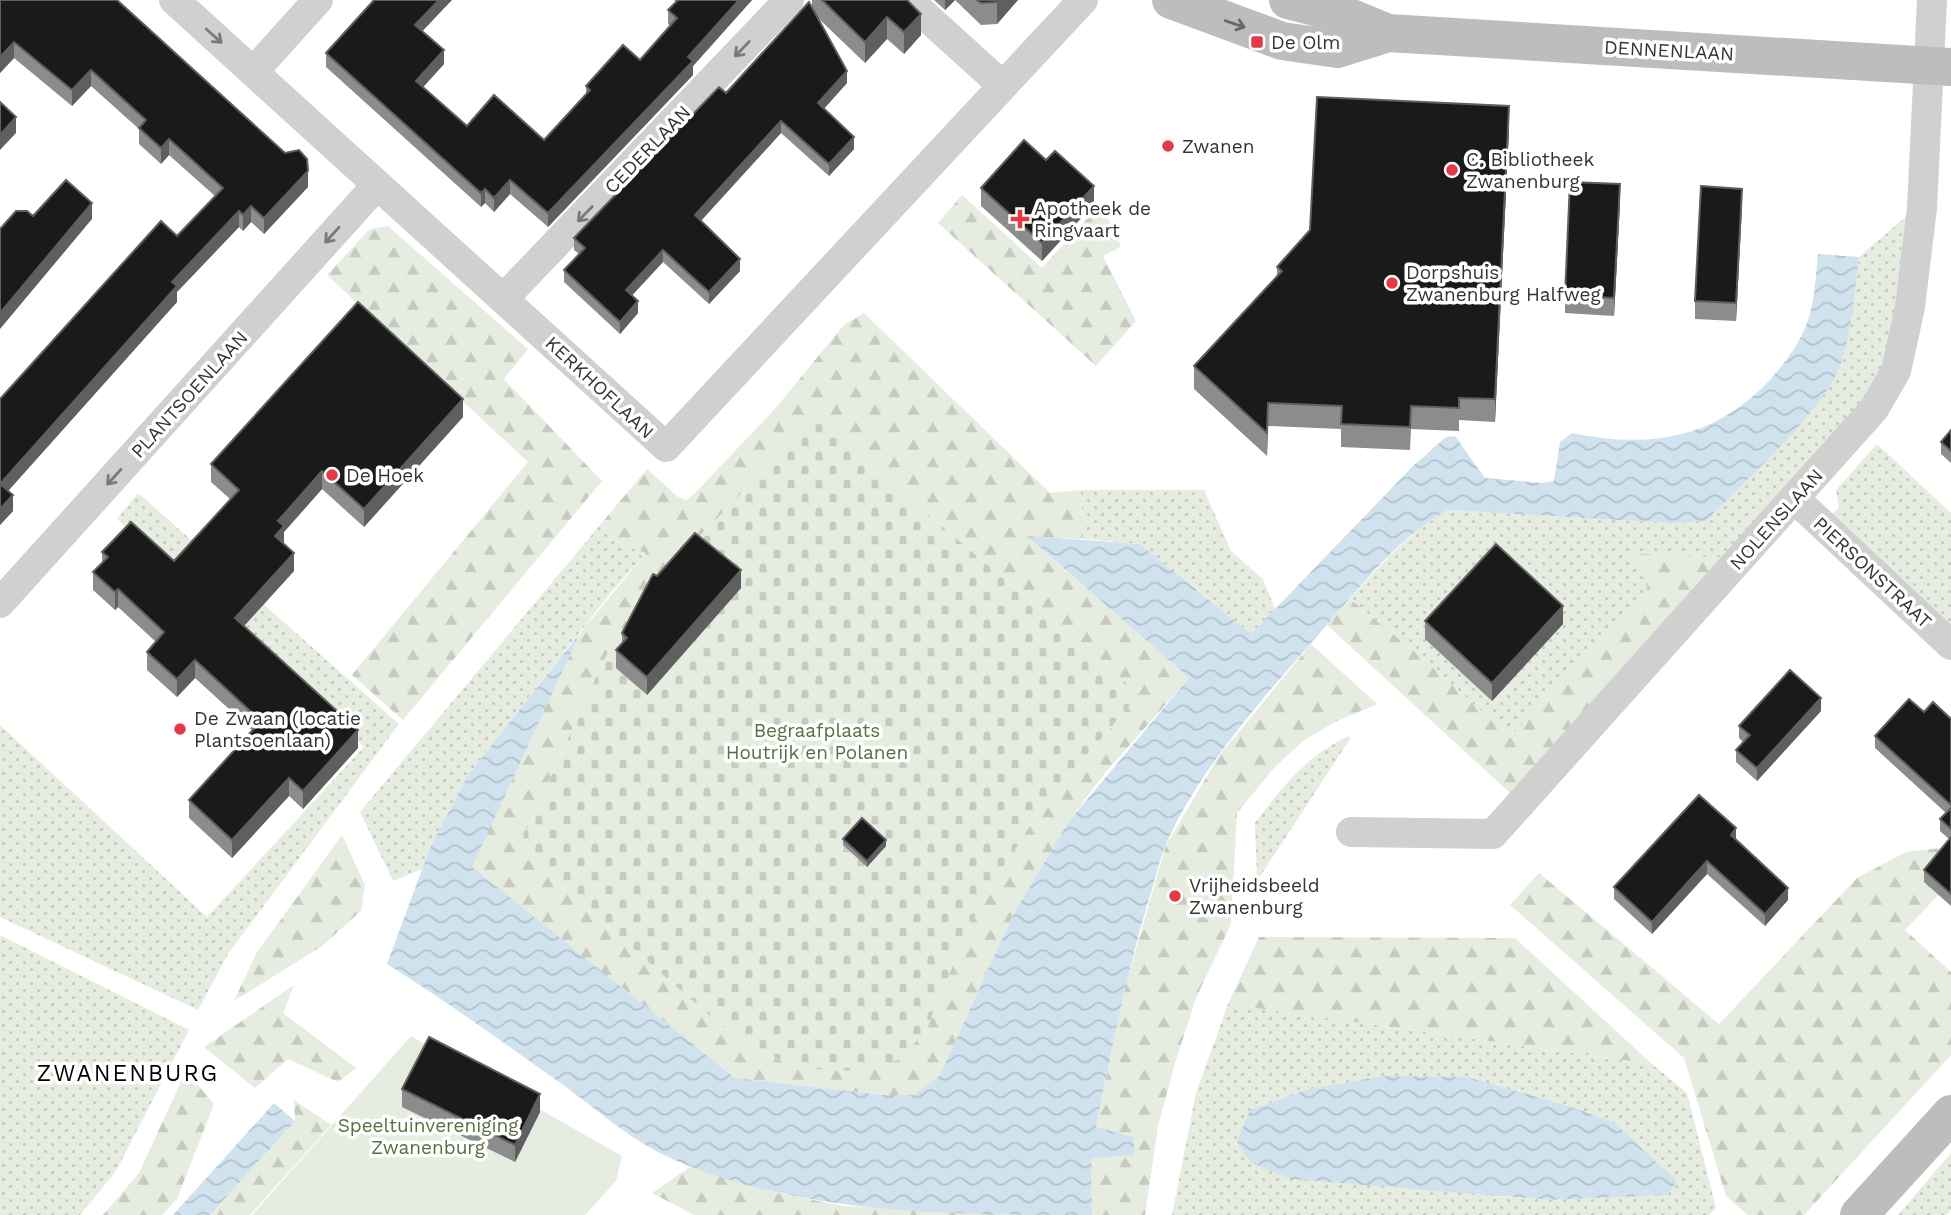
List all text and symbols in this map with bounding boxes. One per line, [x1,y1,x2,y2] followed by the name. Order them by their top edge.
[1224,19,1246,31] one-way arrow
[205,28,223,44] one-way arrow
[1271,31,1340,54] place label: De Olm
[1249,34,1265,50] marker: De Olm
[1603,36,1735,65] street label: DENNENLAAN
[733,41,750,58] one-way arrow
[599,100,695,198] street label: CEDERLAAN
[1182,135,1254,158] place label: Zwanen
[1160,138,1176,154] marker: Zwanen
[1466,148,1595,193] place label: C. Bibliotheek Zwanenburg
[1444,162,1460,178] marker: C. Bibliotheek Zwanenburg
[1034,197,1151,242] place label: Apotheek de Ringvaart
[576,205,593,222] one-way arrow
[1012,211,1028,227] marker: Apotheek de Ringvaart
[324,226,340,244] one-way arrow
[1406,261,1601,306] place label: Dorpshuis Zwanenburg Halfweg
[1384,275,1400,291] marker: Dorpshuis Zwanenburg Halfweg
[126,326,253,463] street label: PLANTSOENLAAN
[541,331,659,443] street label: KERKHOFLAAN
[346,464,424,487] place label: De Hoek
[1725,464,1828,575] street label: NOLENSLAAN
[324,467,340,483] marker: De Hoek
[105,468,122,485] one-way arrow
[1809,512,1936,633] street label: PIERSONSTRAAT
[194,707,361,752] place label: De Zwaan (locatie Plantsoenlaan)
[726,719,908,764] park label: Begraafplaats Houtrijk en Polanen
[172,721,188,737] marker: De Zwaan (locatie Plantsoenlaan)
[1189,874,1320,919] place label: Vrijheidsbeeld Zwanenburg
[1167,888,1183,904] marker: Vrijheidsbeeld Zwanenburg
[37,1060,219,1087] district label: ZWANENBURG
[338,1114,519,1159] park label: Speeltuinvereniging Zwanenburg

